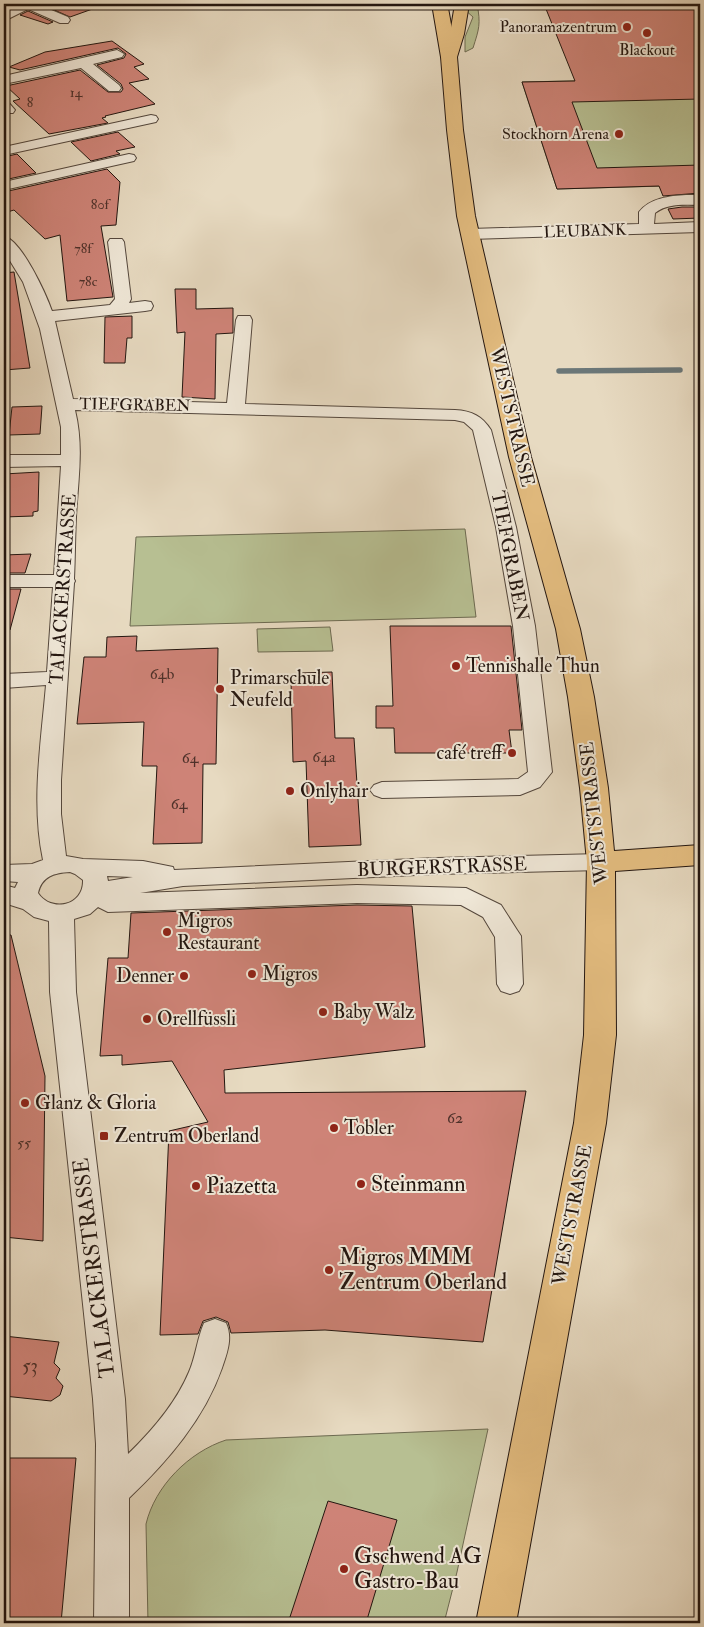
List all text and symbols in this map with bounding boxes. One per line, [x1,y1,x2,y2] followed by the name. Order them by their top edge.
[500,17,618,37] place label: Panoramazentrum
[621,21,633,33] marker: Panoramazentrum
[641,27,653,39] marker: Blackout
[619,40,675,60] place label: Blackout
[70,84,84,101] house number: 14
[27,94,34,111] house number: 8
[502,124,609,144] place label: Stockhorn Arena
[613,128,625,140] marker: Stockhorn Arena
[91,196,112,213] house number: 80f
[543,220,627,242] street label: LEUBANK
[74,240,94,257] house number: 78f
[79,273,98,290] house number: 78c
[484,344,540,490] street label: WESTSTRASSE
[79,394,191,416] street label: TIEFGRABEN
[486,489,534,623] street label: TIEFGRABEN
[44,492,82,685] street label: TALACKERSTRASSE
[466,654,600,678] place label: Tennishalle Thun
[450,660,462,672] marker: Tennishalle Thun
[150,664,174,684] house number: 64b
[230,666,329,712] place label: Primarschule Neufeld
[214,683,226,695] marker: Primarschule Neufeld
[575,740,614,886] street label: WESTSTRASSE
[437,741,505,765] place label: café treff
[312,747,336,767] house number: 64a
[506,747,518,759] marker: café treff
[182,748,200,768] house number: 64
[300,779,368,803] place label: Onlyhair
[284,785,296,797] marker: Onlyhair
[171,794,189,814] house number: 64
[357,852,528,882] street label: BURGERSTRASSE
[177,909,259,955] place label: Migros Restaurant
[161,926,173,938] marker: Migros Restaurant
[262,962,317,986] place label: Migros
[116,964,174,988] place label: Denner
[246,968,258,980] marker: Migros
[178,970,190,982] marker: Denner
[333,1000,414,1024] place label: Baby Walz
[317,1006,329,1018] marker: Baby Walz
[157,1007,236,1031] place label: Orellfüssli
[141,1013,153,1025] marker: Orellfüssli
[35,1091,157,1115] place label: Glanz & Gloria
[19,1097,31,1109] marker: Glanz & Gloria
[447,1108,463,1128] house number: 62
[344,1116,394,1140] place label: Tobler
[328,1122,340,1134] marker: Tobler
[114,1124,260,1148] place label: Zentrum Oberland
[98,1130,110,1142] marker: Zentrum Oberland
[17,1133,31,1153] house number: 55
[546,1142,597,1288] street label: WESTSTRASSE
[67,1156,121,1380] street label: TALACKERSTRASSE
[371,1170,466,1198] place label: Steinmann
[206,1172,278,1200] place label: Piazetta
[355,1178,367,1190] marker: Steinmann
[190,1180,202,1192] marker: Piazetta
[339,1243,507,1296] place label: Migros MMM Zentrum Oberland
[323,1264,335,1276] marker: Migros MMM Zentrum Oberland
[22,1354,38,1378] house number: 53
[354,1542,482,1595] place label: Gschwend AG Gastro-Bau
[338,1563,350,1575] marker: Gschwend AG Gastro-Bau

